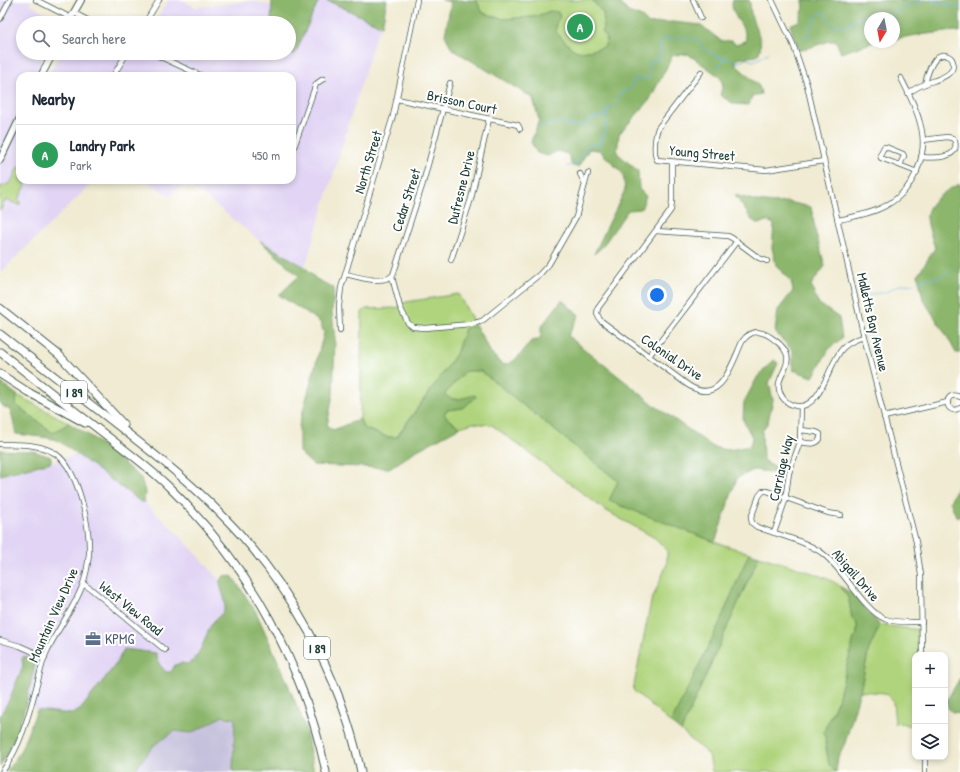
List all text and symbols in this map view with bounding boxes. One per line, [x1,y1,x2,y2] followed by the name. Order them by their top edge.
[567,12,593,42] pin: A
[864,12,900,48] north arrow
[16,16,296,60] search box
[30,27,52,49] icon: search
[62,28,126,49] text: Search here
[426,85,499,118] street label: Brisson Court
[32,87,75,110] text: Nearby
[349,128,386,196] street label: North Street
[70,135,135,156] text: Landry Park
[668,140,736,166] street label: Young Street
[42,146,48,164] text: A
[252,146,280,164] text: 450 m
[442,148,479,226] street label: Dufresne Drive
[70,156,92,174] text: Park
[386,166,425,234] street label: Cedar Street
[852,271,894,374] street label: Malletts Bay Avenue
[647,285,667,305] your location
[638,329,707,385] street label: Colonial Drive
[61,381,87,403] road number: I 89
[764,433,798,503] street label: Carriage Way
[827,544,885,606] street label: Abigail Drive
[23,564,82,665] street label: Mountain View Drive
[95,576,168,640] street label: West View Road
[105,629,134,648] place label: KPMG
[84,630,102,648] office icon: KPMG
[304,637,330,659] road number: I 89
[912,652,948,760] map controls
[912,652,948,688] button: +
[912,688,948,724] button: −
[912,724,948,760] button: layers

